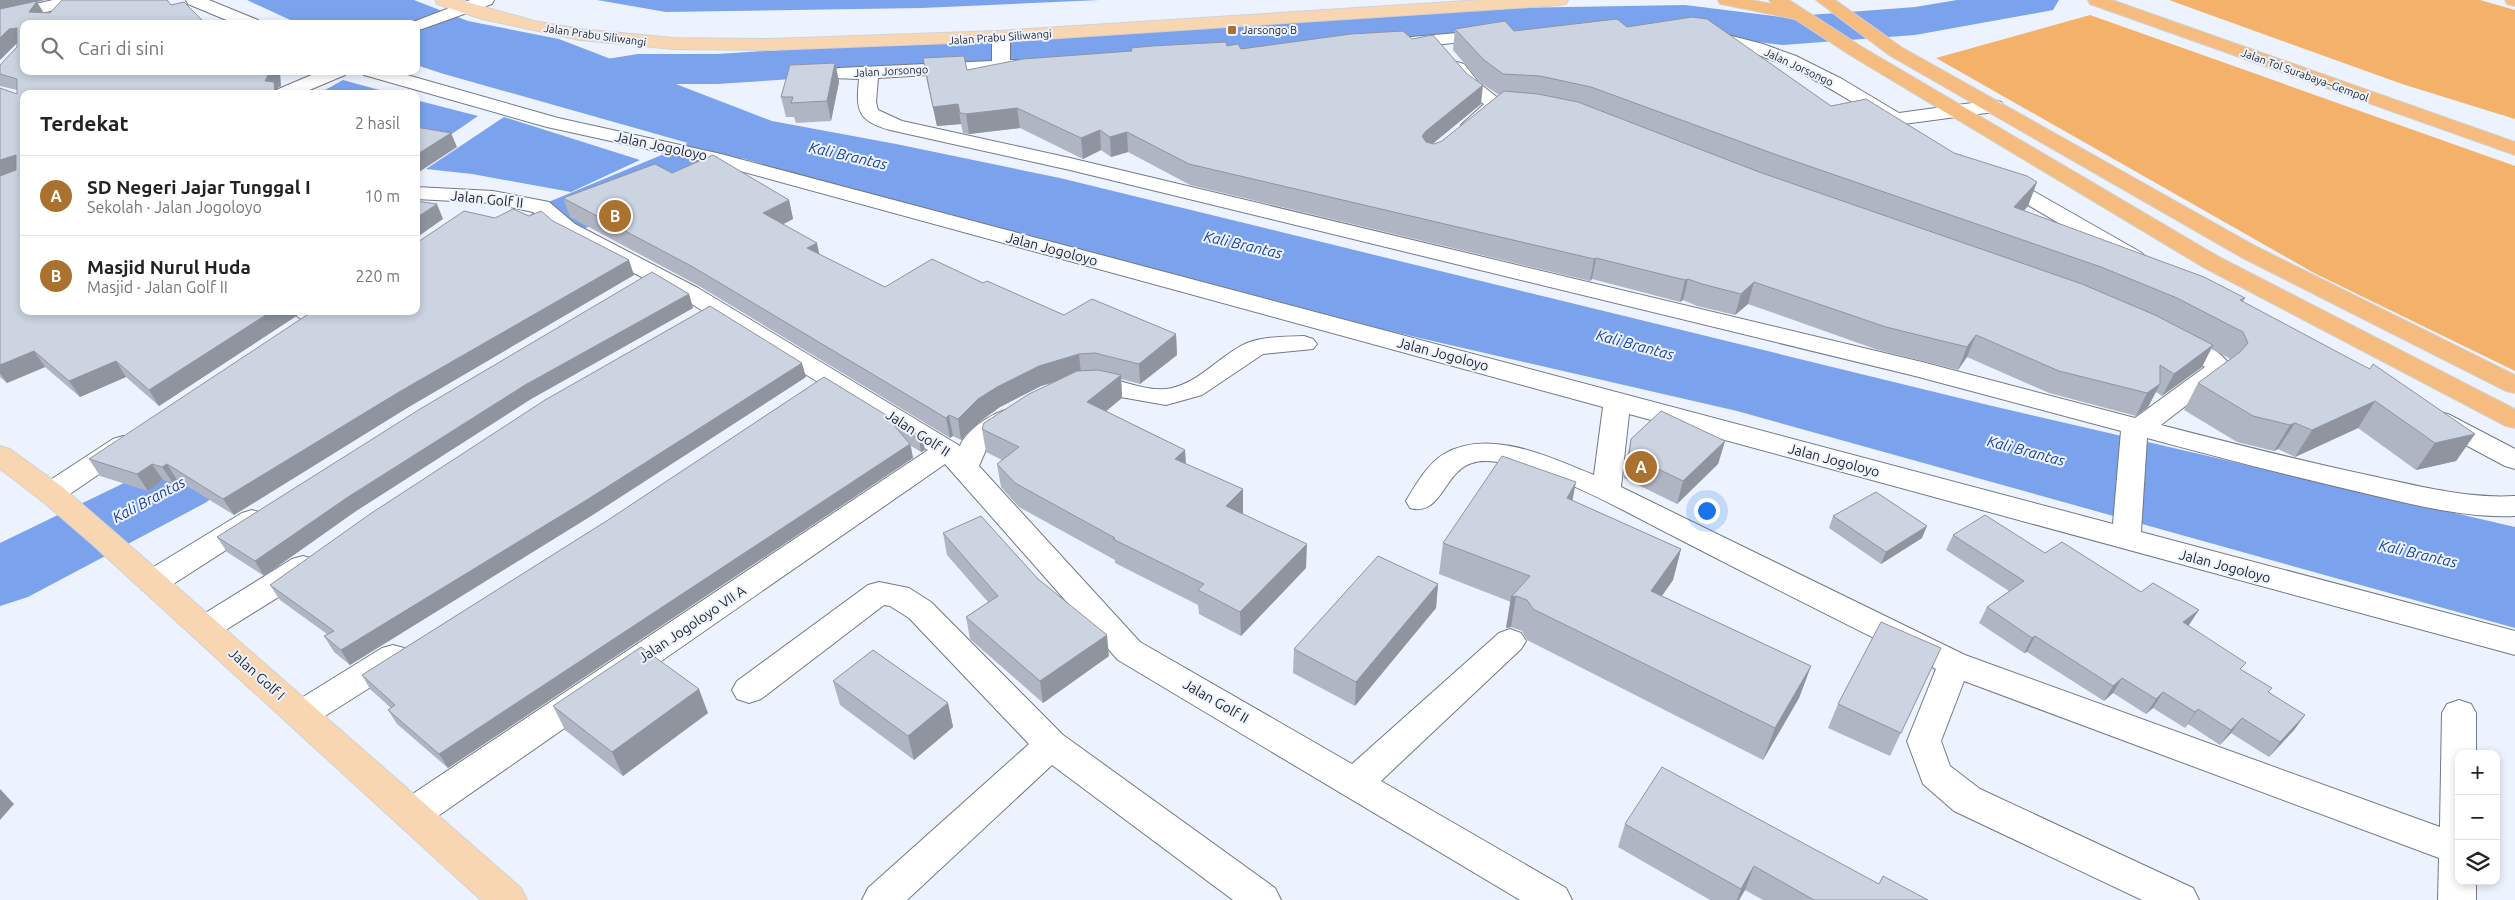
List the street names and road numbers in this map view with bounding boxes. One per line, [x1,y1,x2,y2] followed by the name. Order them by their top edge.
[543,22,647,48] street label: Jalan Prabu Siliwangi
[948,27,1052,47] street label: Jalan Prabu Siliwangi
[1763,46,1835,88] street label: Jalan Jorsongo
[2240,46,2370,104] street label: Jalan Tol Surabaya–Gempol
[853,63,929,79] street label: Jalan Jorsongo
[613,128,709,164] street label: Jalan Jogoloyo
[450,187,524,211] street label: Jalan Golf II
[1004,229,1100,269] street label: Jalan Jogoloyo
[1395,334,1491,374] street label: Jalan Jogoloyo
[883,406,953,460] street label: Jalan Golf II
[1786,440,1882,480] street label: Jalan Jogoloyo
[2177,546,2273,586] street label: Jalan Jogoloyo
[635,582,749,666] street label: Jalan Jogoloyo VII A
[226,645,288,703] street label: Jalan Golf I
[1180,676,1252,726] street label: Jalan Golf II

